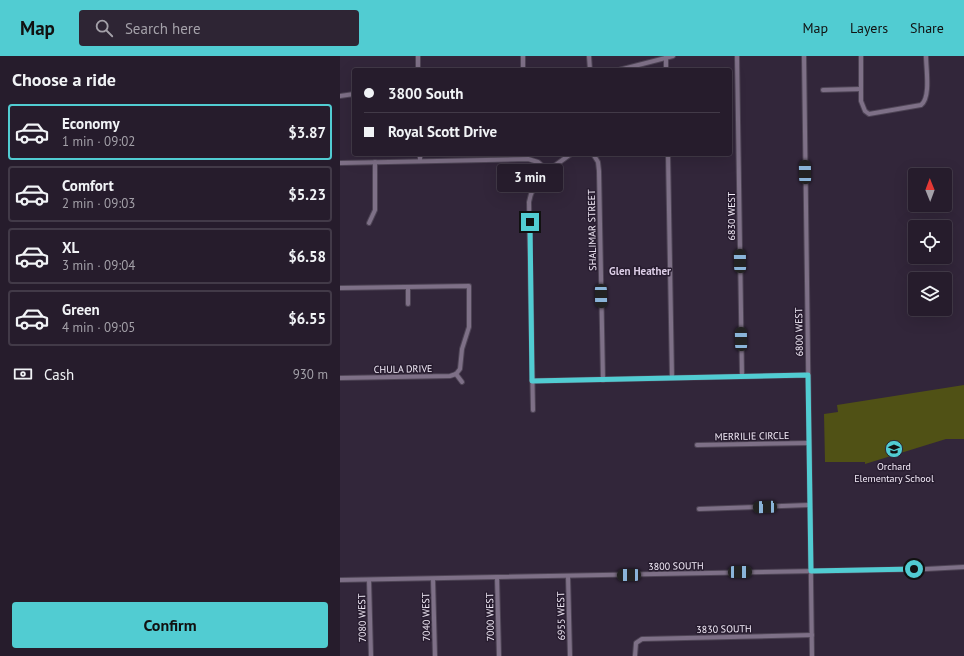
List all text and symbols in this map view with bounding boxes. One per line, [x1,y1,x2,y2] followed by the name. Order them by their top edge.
[79,10,359,46] search box
[20,16,55,40] text: Map
[93,17,115,39] icon: search
[125,19,201,38] text: Search here
[802,19,828,37] text: Map
[850,19,888,37] text: Layers
[910,19,944,37] text: Share
[12,68,116,91] text: Choose a ride
[388,84,463,103] text: 3800 South
[14,114,50,150] icon: car
[62,114,120,133] text: Economy
[388,122,497,141] text: Royal Scott Drive
[288,123,326,142] text: $3.87
[62,133,135,150] text: 1 min · 09:02
[799,160,811,184] car
[497,164,563,192] callout: 3 min
[908,168,952,212] north arrow
[908,168,952,316] map controls
[514,169,546,186] text: 3 min
[14,176,50,212] icon: car
[62,176,114,195] text: Comfort
[288,185,326,204] text: $5.23
[585,189,599,271] street label: SHALIMAR STREET
[725,191,738,240] street label: 6830 WEST
[62,195,135,212] text: 2 min · 09:03
[521,213,539,231] route end
[908,220,952,264] button: locate
[14,238,50,274] icon: car
[62,238,79,257] text: XL
[288,247,326,266] text: $6.58
[734,249,746,273] car
[62,257,135,274] text: 3 min · 09:04
[609,264,671,278] district label: Glen Heather
[908,272,952,316] button: layers
[595,284,607,308] car
[14,300,50,336] icon: car
[62,300,100,319] text: Green
[792,307,806,357] street label: 6800 WEST
[288,309,326,328] text: $6.55
[62,319,135,336] text: 4 min · 09:05
[735,327,747,351] car
[374,362,432,376] street label: CHULA DRIVE
[12,363,34,385] icon: cash
[44,365,74,384] text: Cash
[293,366,328,383] text: 930 m
[715,429,789,443] street label: MERRILIE CIRCLE
[884,439,904,459] school or university icon: Orchard Elementary School
[854,460,934,485] place label: Orchard Elementary School
[753,501,777,513] car
[648,559,704,573] street label: 3800 SOUTH
[905,560,923,578] route start
[728,566,752,578] car
[617,569,641,581] car
[554,591,568,641] street label: 6955 WEST
[419,592,433,642] street label: 7040 WEST
[483,592,497,642] street label: 7000 WEST
[355,593,369,643] street label: 7080 WEST
[12,602,328,648] button: Confirm
[696,622,752,636] street label: 3830 SOUTH

